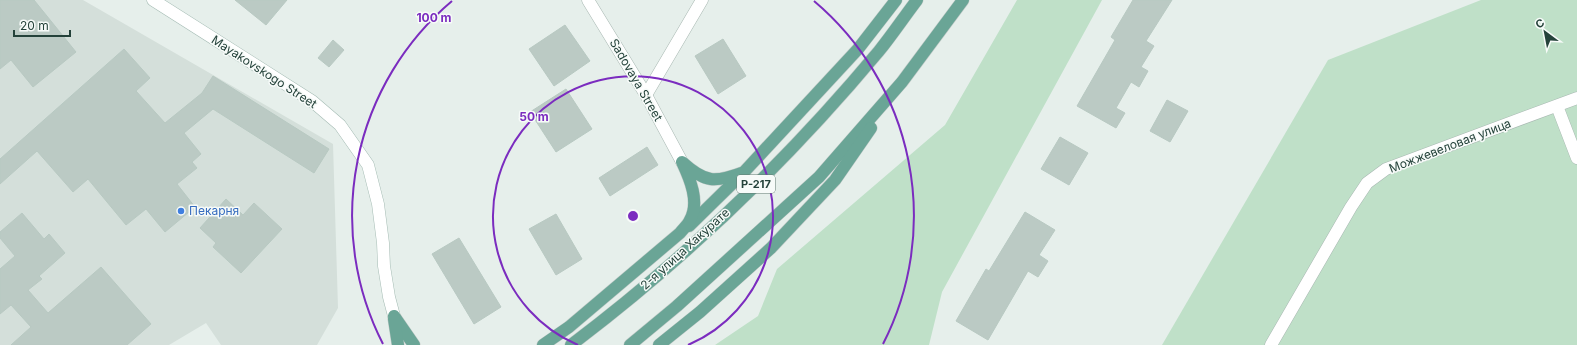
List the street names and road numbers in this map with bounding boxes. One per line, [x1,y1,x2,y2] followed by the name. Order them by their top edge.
[209,32,320,111] street label: Mayakovskogo Street
[607,36,666,124] street label: Sadovaya Street
[1387,115,1513,176] street label: Можжевеловая улица
[737,175,775,193] road number: Р-217
[637,205,732,292] street label: 2-я улица Хакурате

